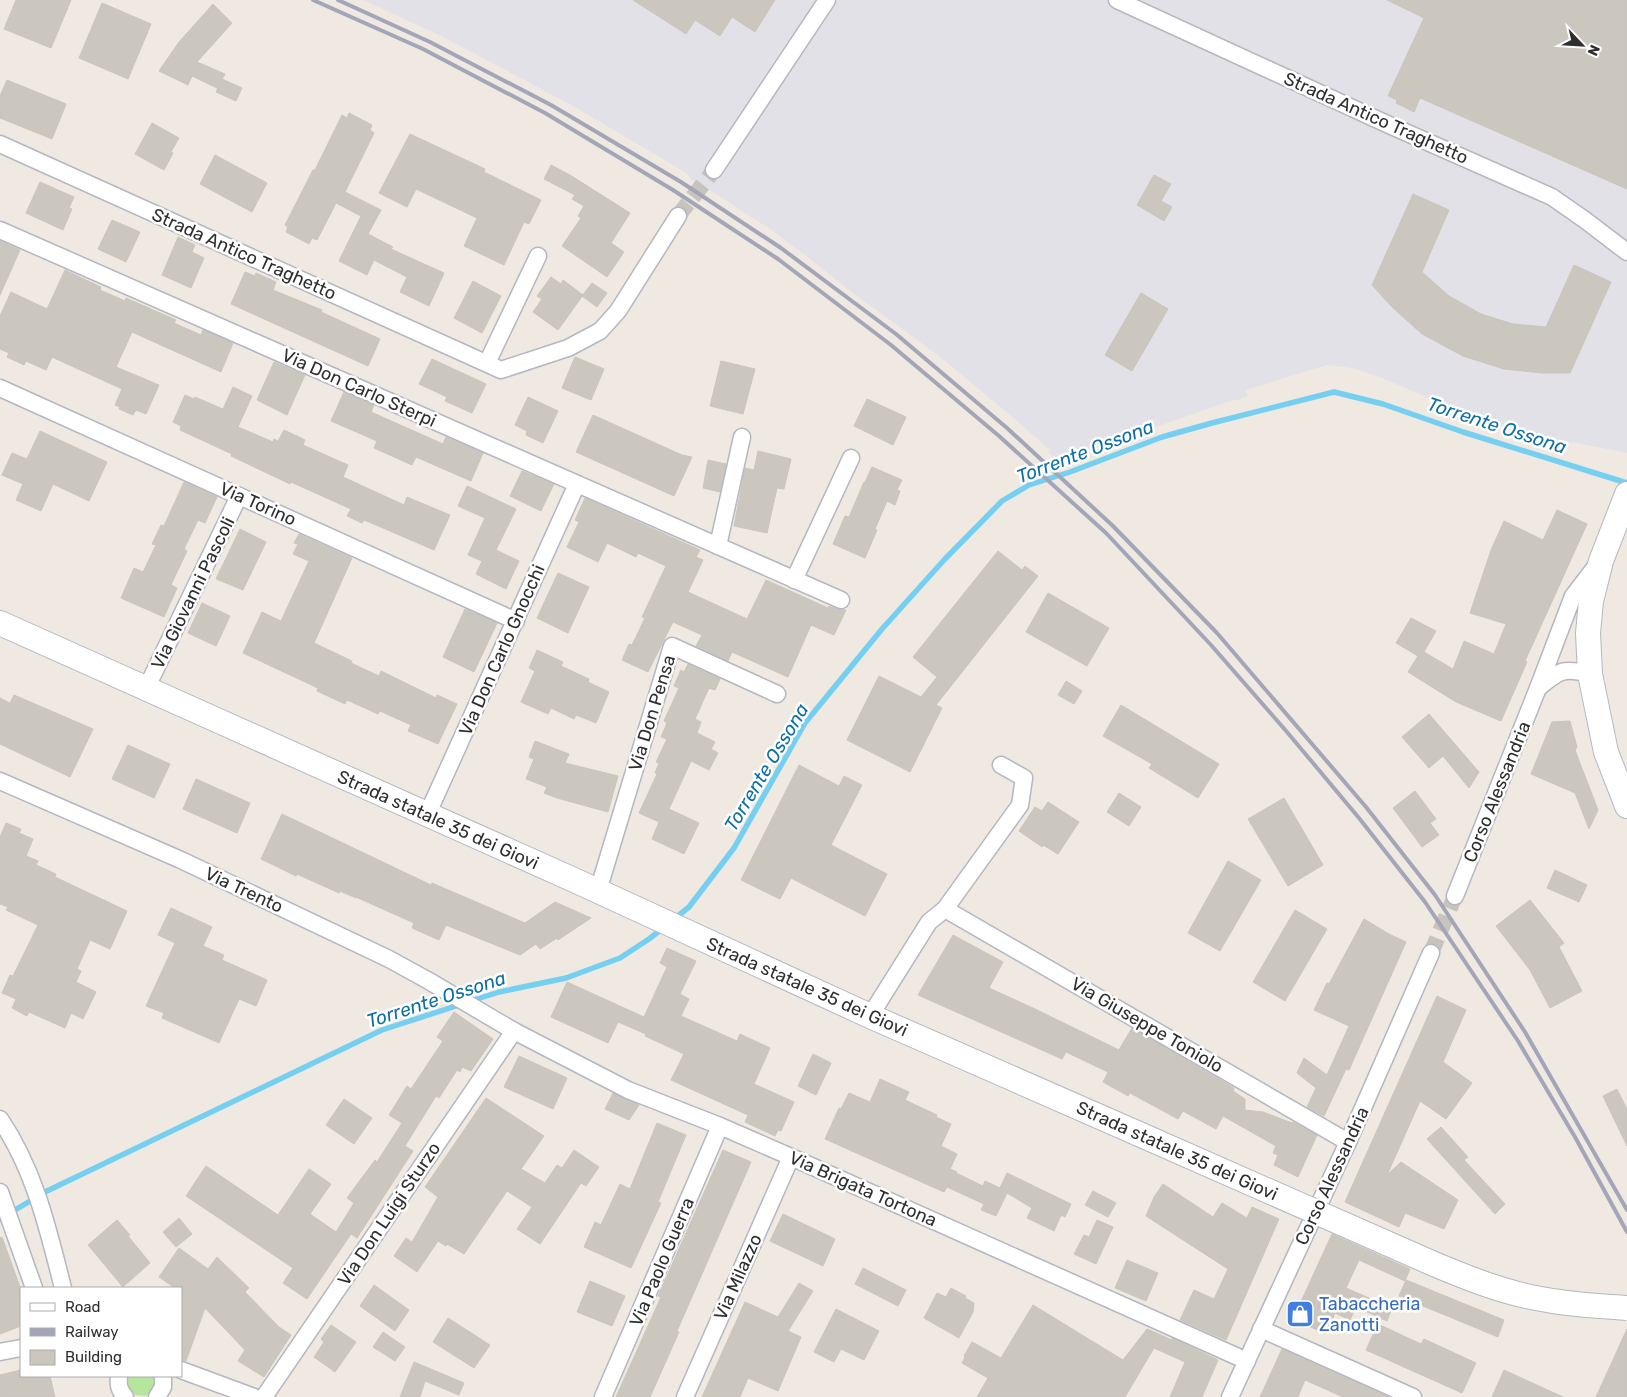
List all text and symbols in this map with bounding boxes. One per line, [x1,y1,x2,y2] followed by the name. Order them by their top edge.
[1557,20,1607,70] north arrow
[1583,42,1603,58] text: N
[1280,67,1472,169] street label: Strada Antico Traghetto
[148,203,340,305] street label: Strada Antico Traghetto
[278,344,440,432] street label: Via Don Carlo Sterpi
[1424,392,1569,459] water label: Torrente Ossona
[1013,415,1157,488] water label: Torrente Ossona
[216,477,300,531] street label: Via Torino
[147,513,239,673] street label: Via Giovanni Pascoli
[454,561,550,739] street label: Via Don Carlo Gnocchi
[624,652,680,774] street label: Via Don Pensa
[719,699,814,835] water label: Torrente Ossona
[1459,718,1535,866] street label: Corso Alessandria
[334,766,542,874] street label: Strada statale 35 dei Giovi
[201,862,287,918] street label: Via Trento
[703,933,911,1041] street label: Strada statale 35 dei Giovi
[364,966,509,1033] water label: Torrente Ossona
[1067,972,1227,1078] street label: Via Giuseppe Toniolo
[1073,1097,1281,1205] street label: Strada statale 35 dei Giovi
[1290,1103,1374,1249] street label: Corso Alessandria
[333,1138,445,1290] street label: Via Don Luigi Sturzo
[786,1147,940,1231] street label: Via Brigata Tortona
[625,1194,699,1330] street label: Via Paolo Guerra
[709,1231,767,1323] street label: Via Milazzo
[20,1287,182,1377] legend
[1319,1293,1420,1336] place label: Tabaccheria Zanotti
[65,1298,101,1316] text: Road
[1285,1299,1315,1329] shop icon: Tabaccheria Zanotti
[65,1323,119,1341] text: Railway
[65,1348,122,1366] text: Building

